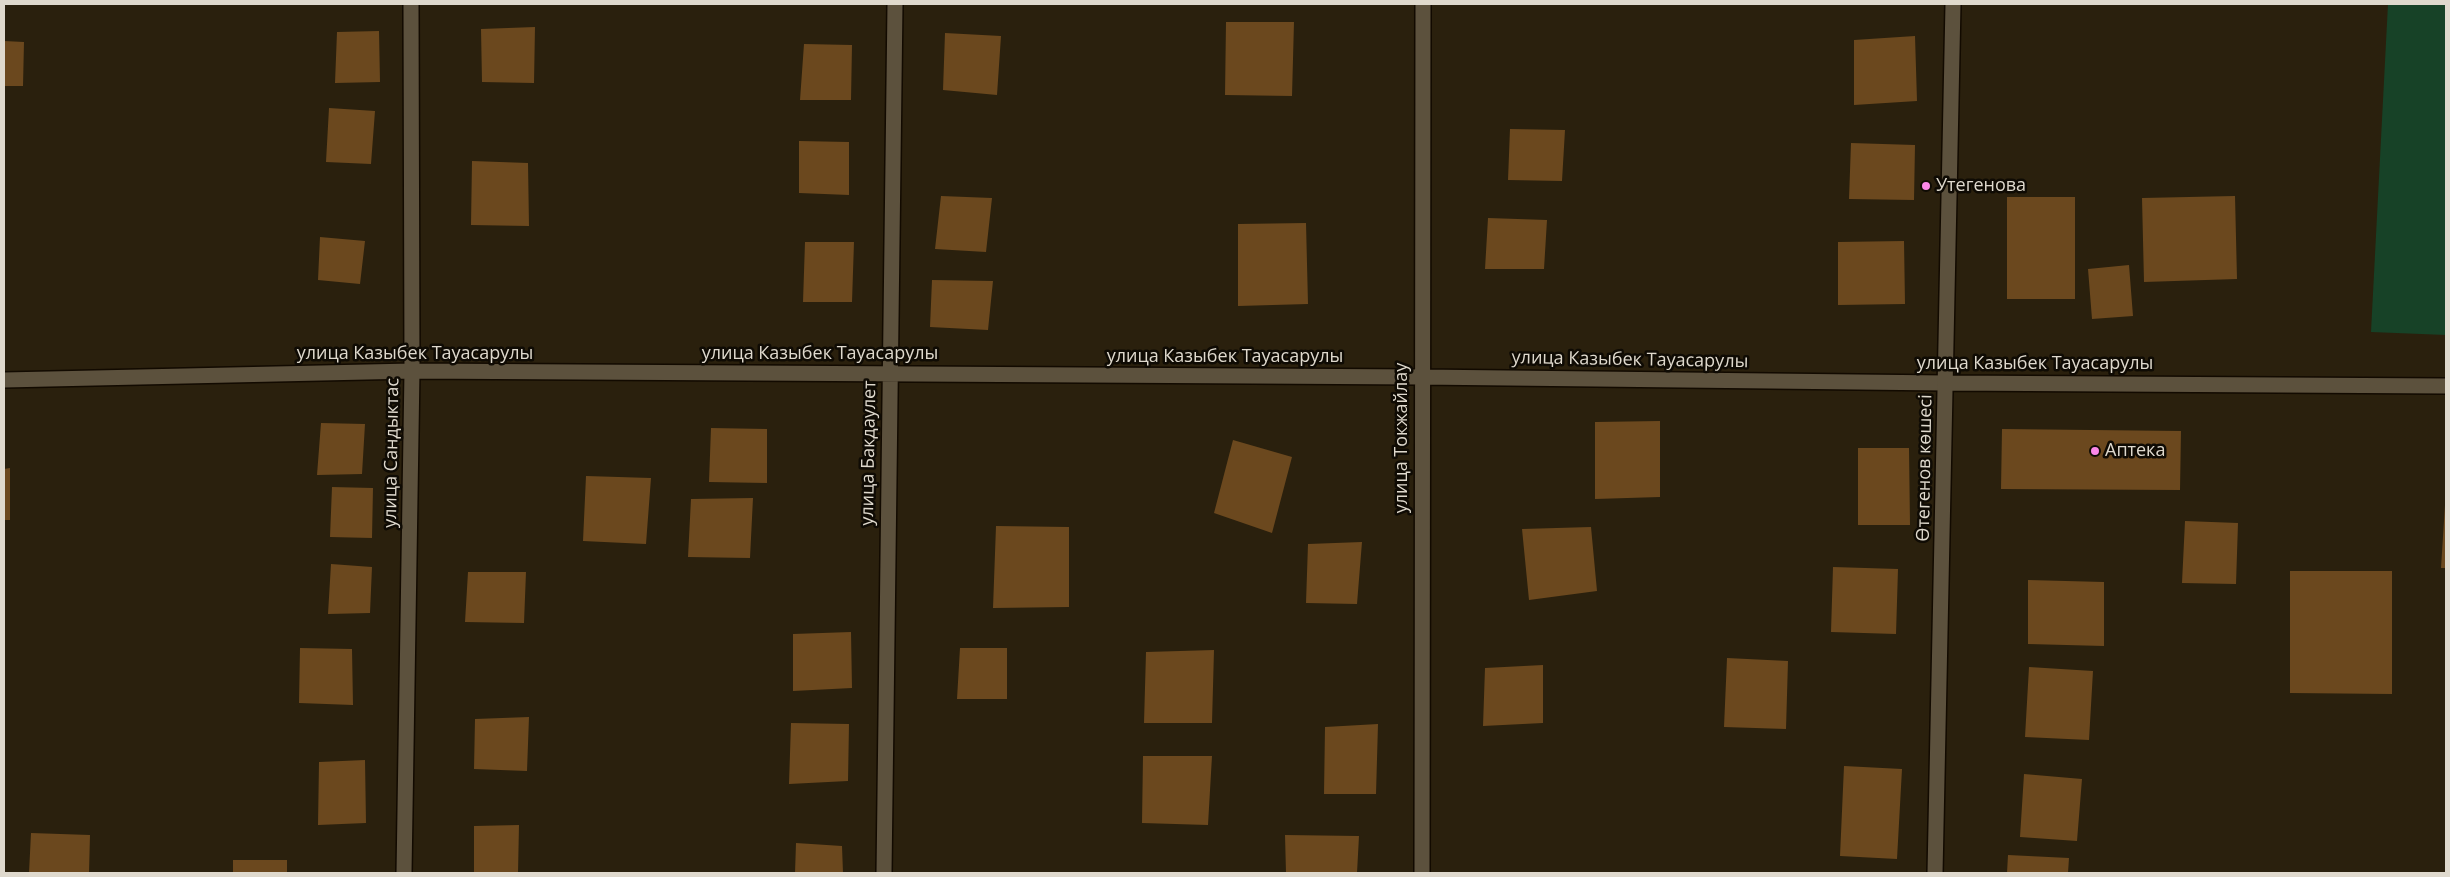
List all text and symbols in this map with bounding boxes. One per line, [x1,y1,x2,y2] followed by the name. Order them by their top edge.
[1936,175,2026,197] place label: Утегенова
[1920,180,1932,192] marker: Утегенова
[297,343,533,365] street label: улица Казыбек Тауасарулы
[702,343,938,365] street label: улица Казыбек Тауасарулы
[1107,346,1343,368] street label: улица Казыбек Тауасарулы
[1511,347,1749,373] street label: улица Казыбек Тауасарулы
[1917,353,2153,375] street label: улица Казыбек Тауасарулы
[1391,363,1413,513] street label: улица Токжайлау
[380,378,404,528] street label: улица Сандыктас
[857,380,881,526] street label: улица Бакдаулет
[1913,394,1937,542] street label: Өтегенов көшесі
[2105,440,2165,462] place label: Аптека
[2089,445,2101,457] marker: Аптека

